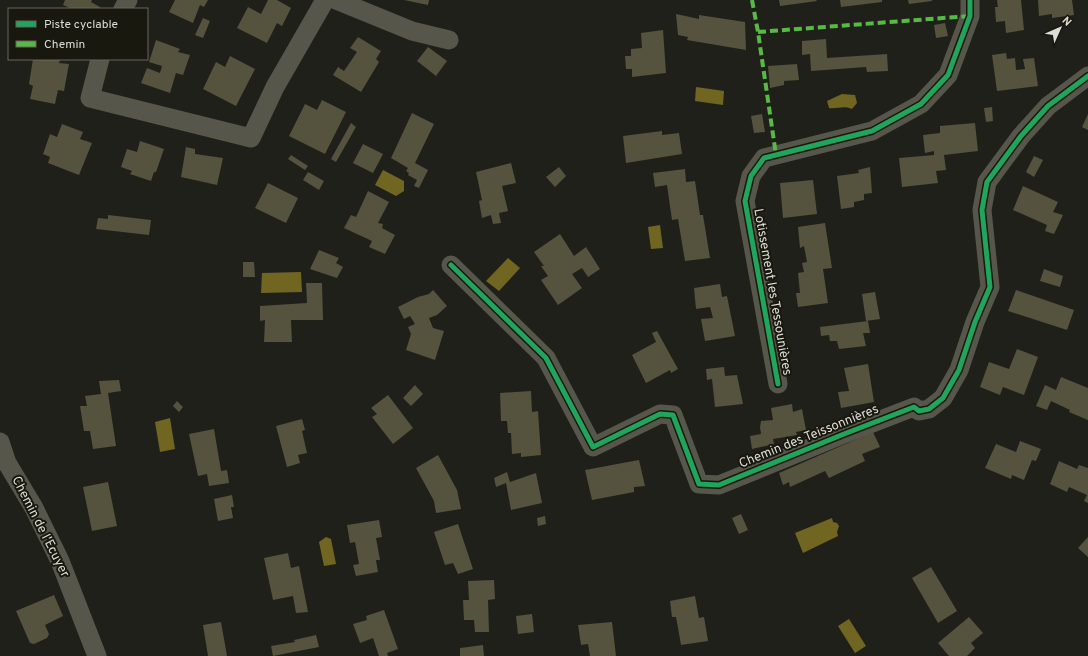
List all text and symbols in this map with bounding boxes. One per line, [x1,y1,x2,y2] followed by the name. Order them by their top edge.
[8,8,148,60] legend
[1040,8,1080,48] north arrow
[1059,14,1074,29] text: N
[44,17,118,33] text: Piste cyclable
[44,37,85,53] text: Chemin
[749,207,795,377] street label: Lotissement les Tessounières
[737,402,881,472] street label: Chemin des Teissonnières
[8,474,72,580] street label: Chemin de l'Ecuyer

